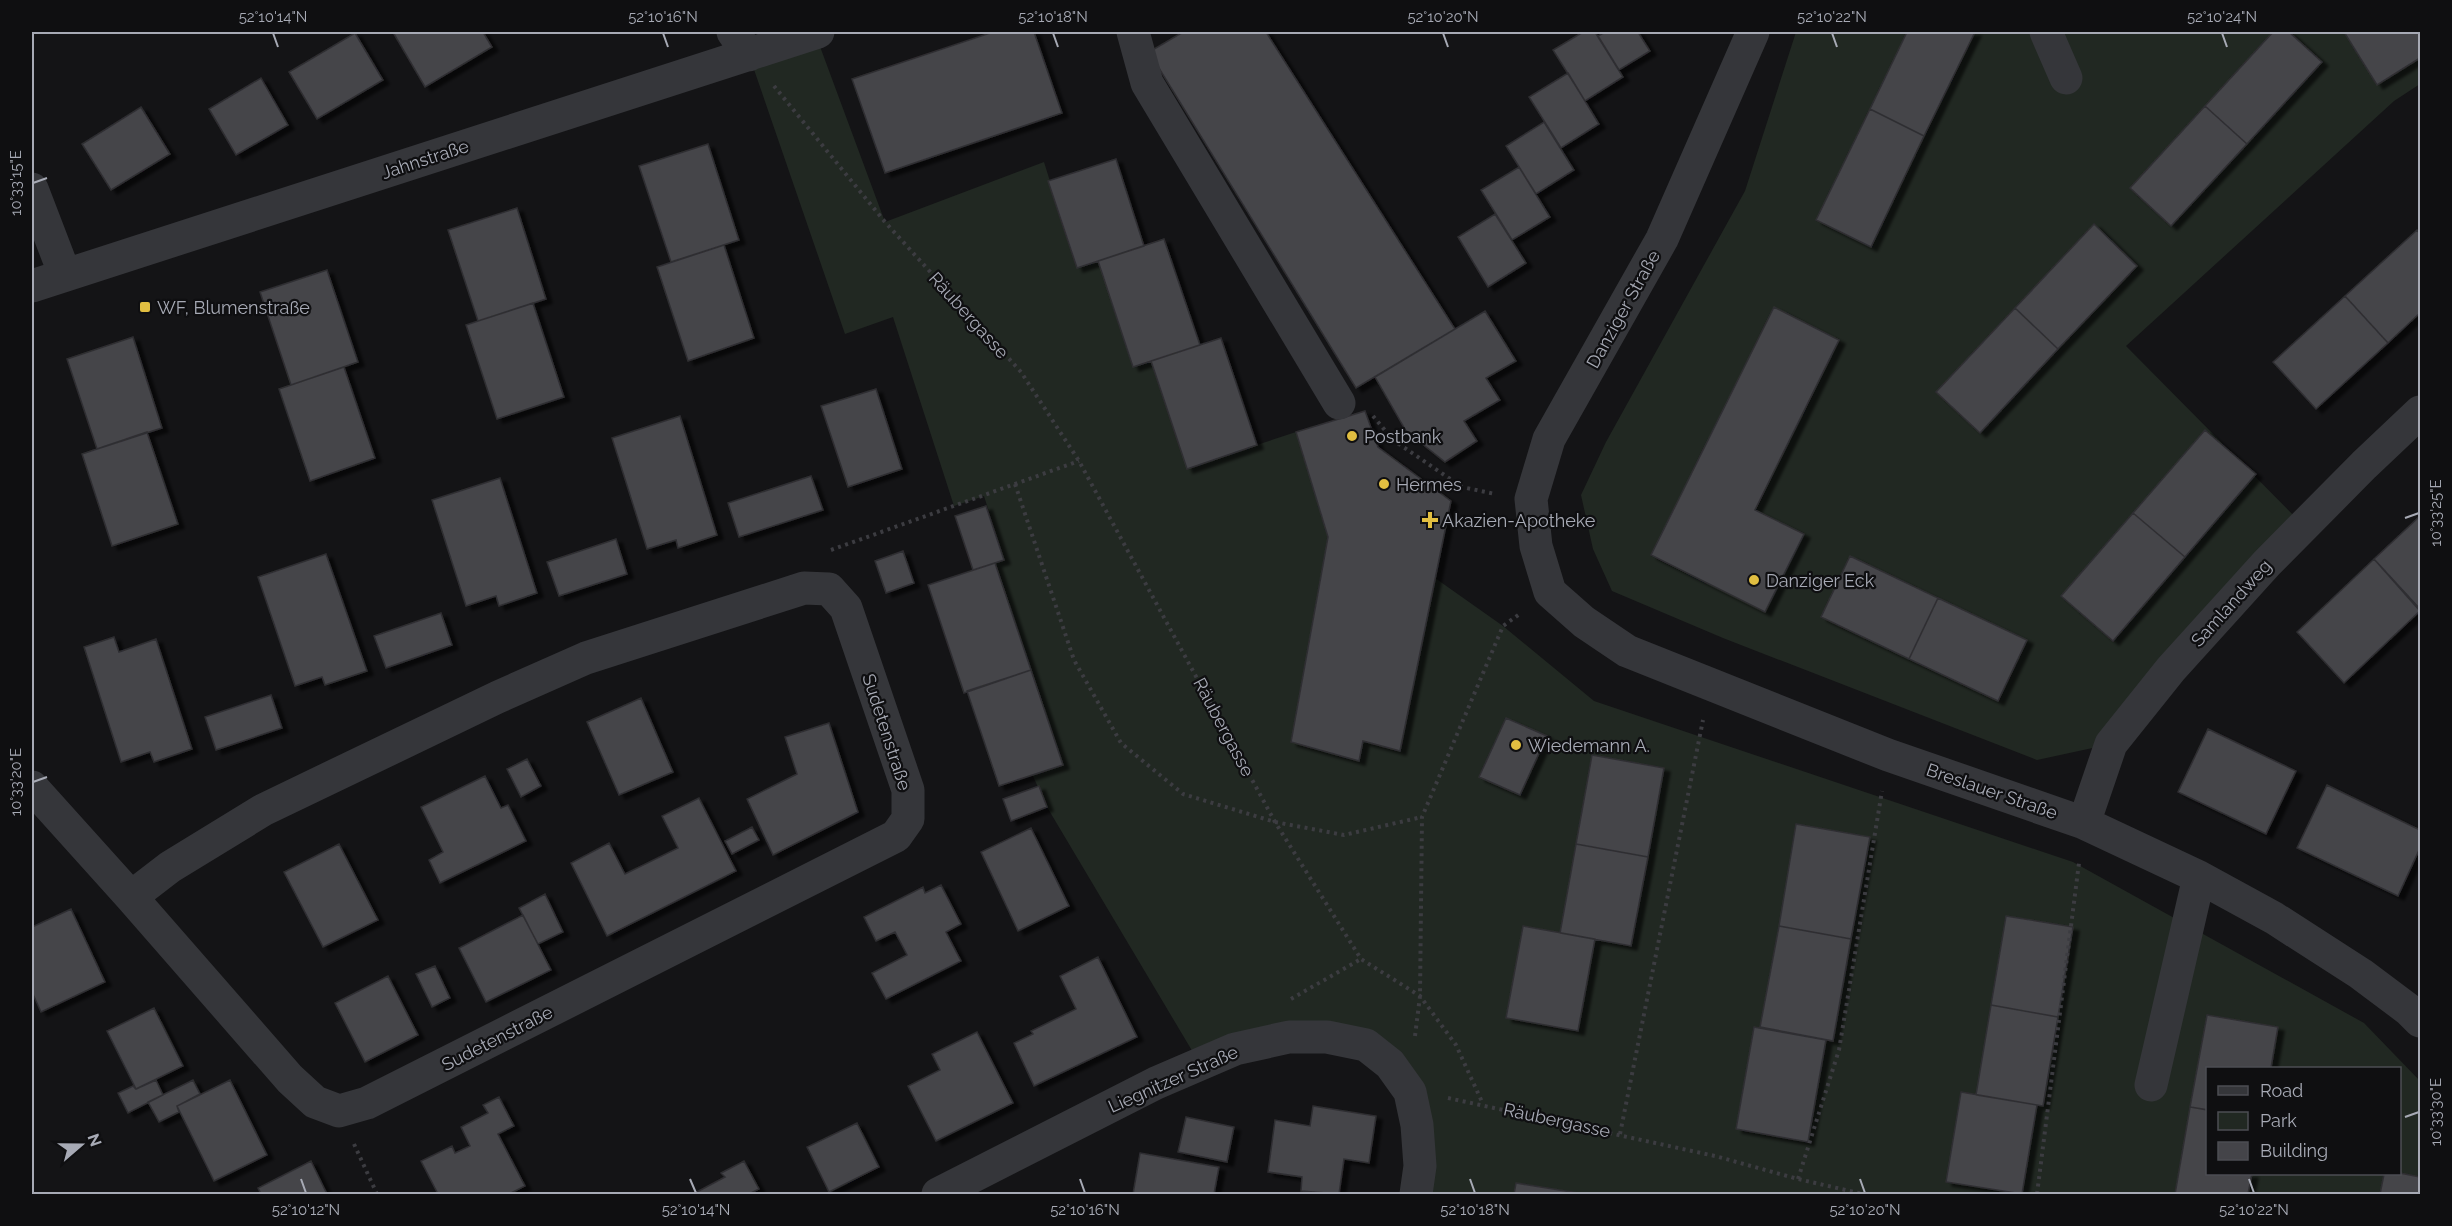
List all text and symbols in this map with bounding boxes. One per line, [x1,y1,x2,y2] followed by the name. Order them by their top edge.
[239,8,307,26] text: 52°10'14"N
[628,8,698,26] text: 52°10'16"N
[1018,8,1088,26] text: 52°10'18"N
[1407,8,1479,26] text: 52°10'20"N
[1797,8,1867,26] text: 52°10'22"N
[2187,8,2257,26] text: 52°10'24"N
[379,135,472,183] street label: Jahnstraße
[7,150,25,216] text: 10°33'15"E
[1582,246,1664,372] street label: Danziger Straße
[925,268,1013,363] street label: Räubergasse
[157,297,310,318] place label: WF, Blumenstraße
[138,300,152,314] marker: WF, Blumenstraße
[1364,426,1442,447] place label: Postbank
[1345,429,1359,443] marker: Postbank
[1396,474,1462,495] place label: Hermes
[1377,477,1391,491] marker: Hermes
[2427,479,2445,547] text: 10°33'25"E
[1442,510,1596,531] place label: Akazien-Apotheke
[1423,513,1437,527] marker: Akazien-Apotheke
[2187,555,2275,651] street label: Samlandweg
[1766,570,1875,591] place label: Danziger Eck
[1747,573,1761,587] marker: Danziger Eck
[858,671,916,793] street label: Sudetenstraße
[1189,674,1259,780] street label: Räubergasse
[1528,735,1650,756] place label: Wiedemann A.
[1509,738,1523,752] marker: Wiedemann A.
[7,748,25,816] text: 10°33'20"E
[1924,759,2061,823] street label: Breslauer Straße
[438,1001,556,1075] street label: Sudetenstraße
[1105,1041,1241,1117] street label: Liegnitzer Straße
[2206,1067,2401,1175] legend
[2427,1078,2445,1146] text: 10°33'30"E
[2260,1080,2303,1101] text: Road
[1502,1098,1613,1142] street label: Räubergasse
[2260,1110,2297,1131] text: Park
[51,1115,111,1175] north arrow
[84,1131,106,1149] text: N
[2260,1140,2328,1161] text: Building
[272,1201,340,1219] text: 52°10'12"N
[662,1201,730,1219] text: 52°10'14"N
[1050,1201,1120,1219] text: 52°10'16"N
[1440,1201,1510,1219] text: 52°10'18"N
[1829,1201,1901,1219] text: 52°10'20"N
[2219,1201,2289,1219] text: 52°10'22"N

